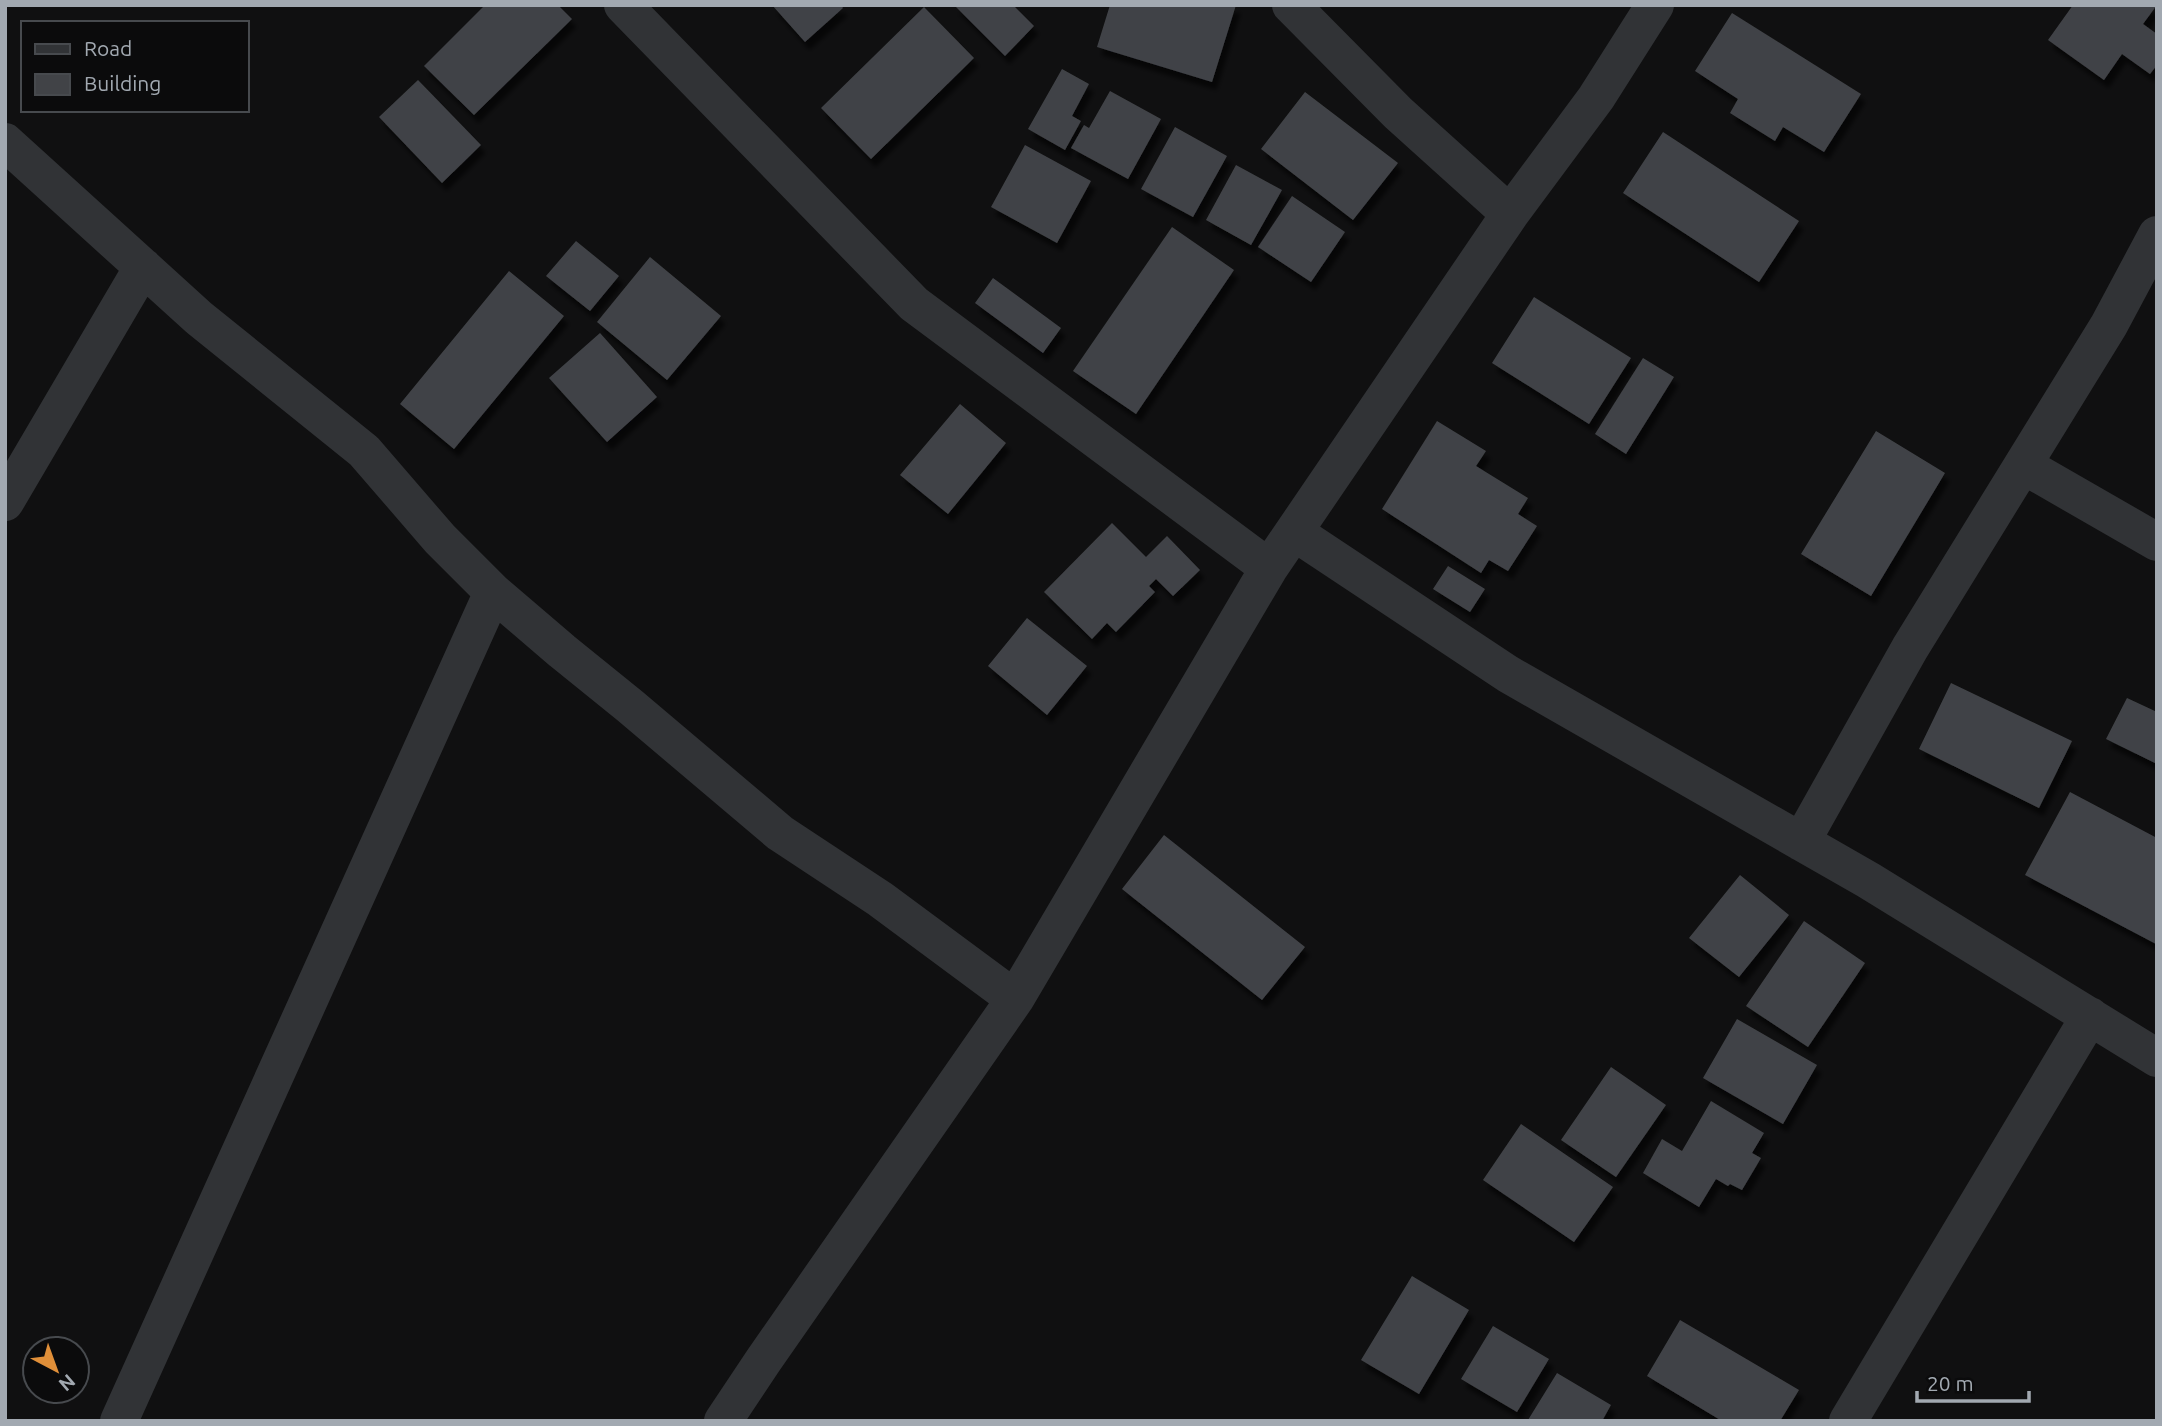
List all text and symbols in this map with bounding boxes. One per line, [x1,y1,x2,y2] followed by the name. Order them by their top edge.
[21,21,248,112] legend
[84,36,132,60] text: Road
[84,71,161,95] text: Building
[21,1335,91,1405] north arrow
[1917,1360,2029,1404] scale bar
[55,1370,80,1396] text: N
[1927,1371,1974,1395] text: 20 m

